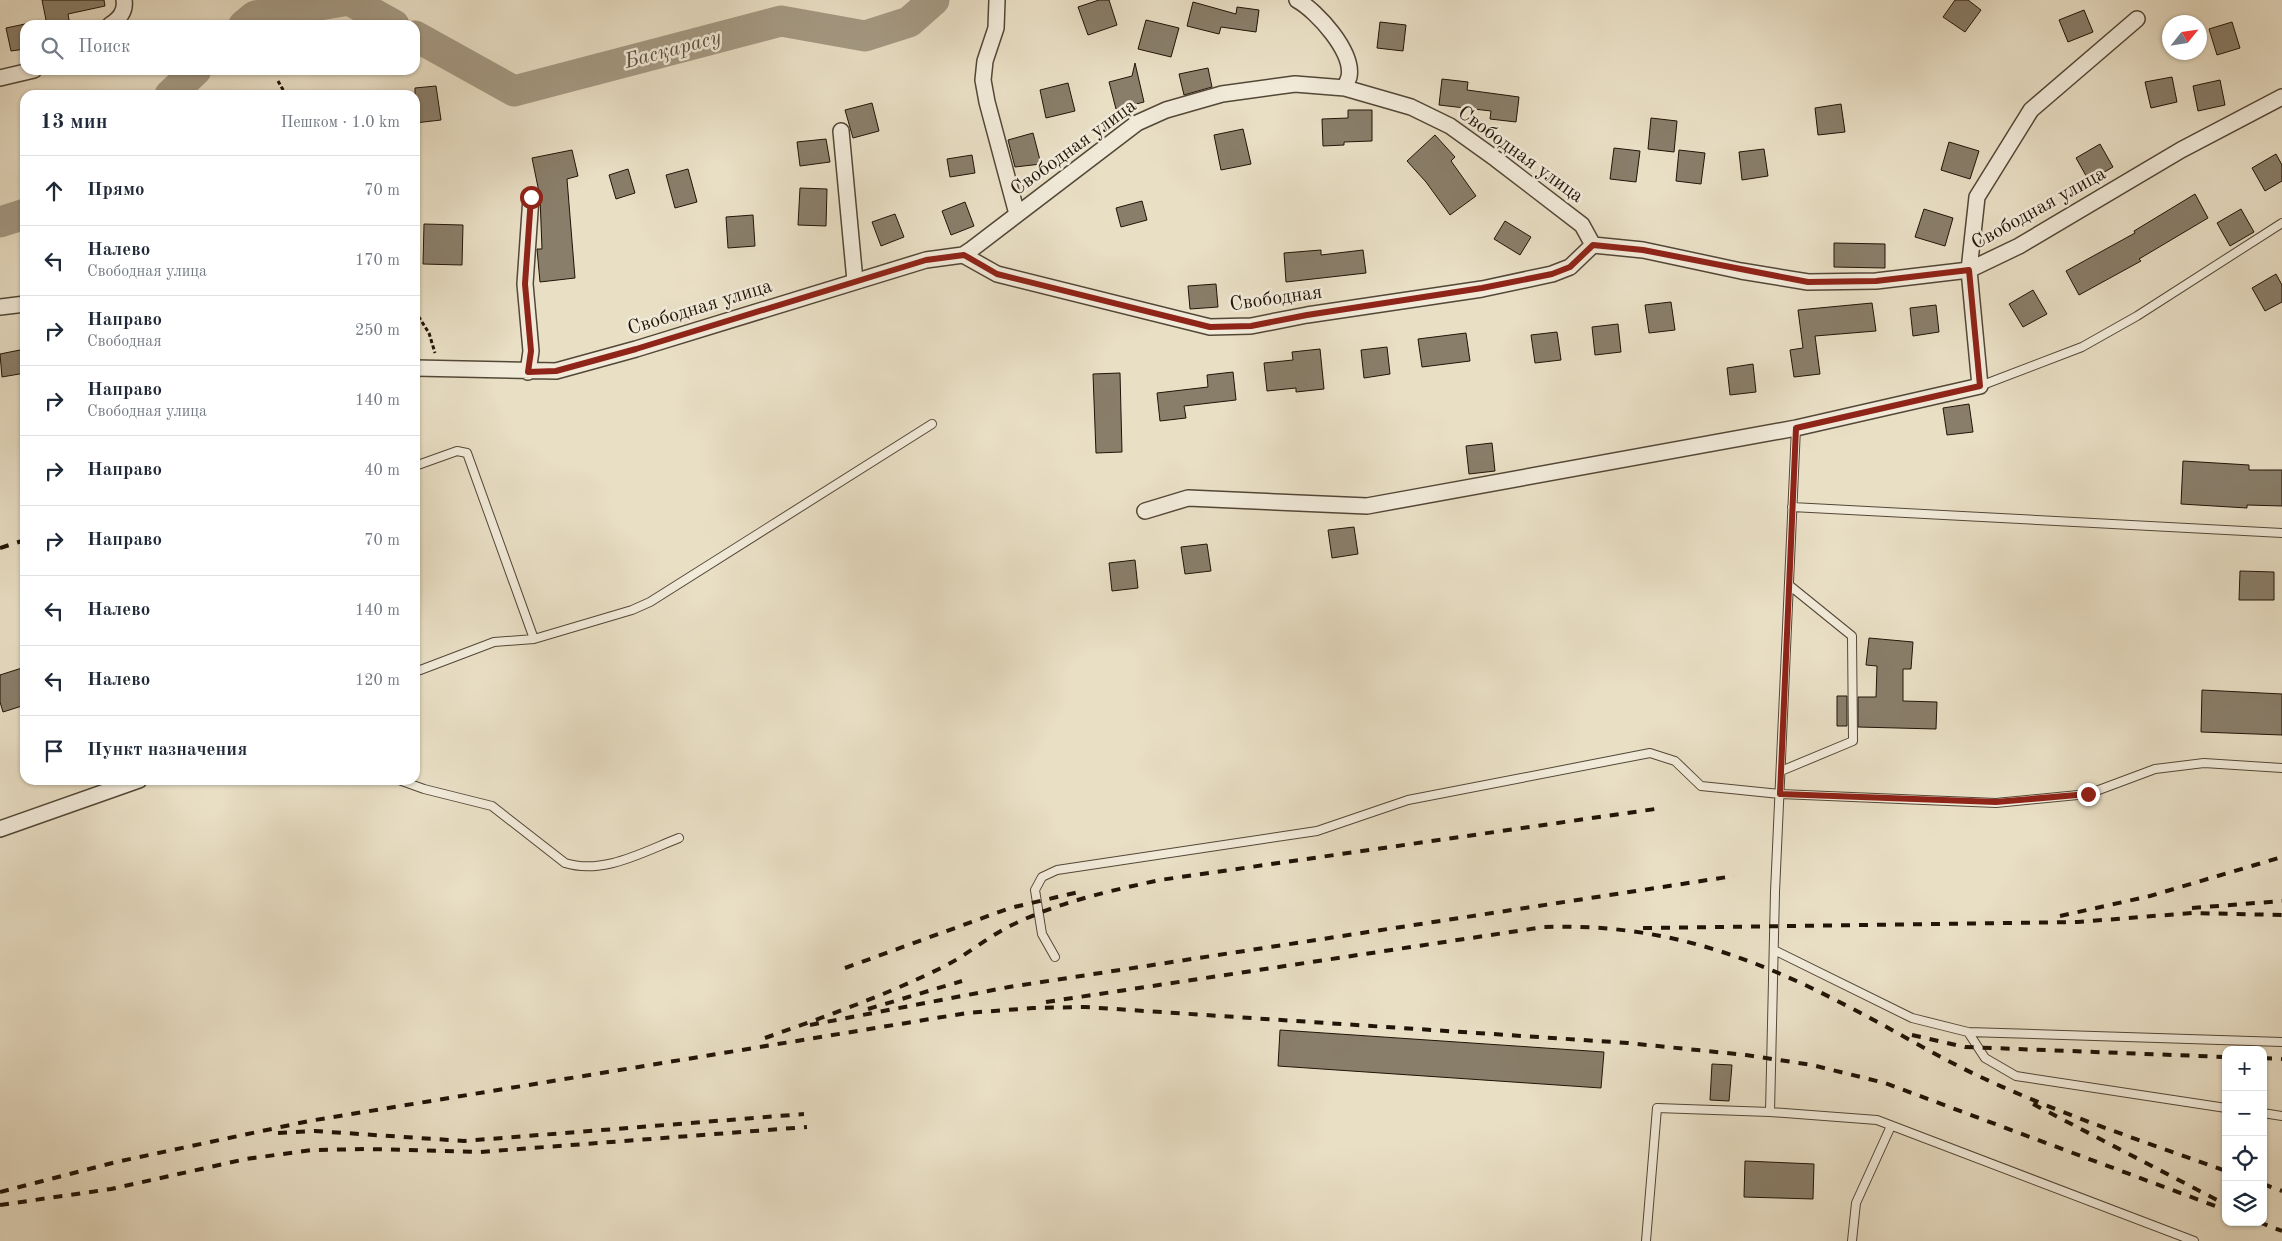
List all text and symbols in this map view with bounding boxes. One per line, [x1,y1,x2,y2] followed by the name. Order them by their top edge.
[2162,15,2207,60] north arrow
[20,20,420,75] search box
[622,27,724,73] water label: Басқарасу
[38,34,66,62] icon: search
[78,38,130,57] text: Поиск
[1007,96,1141,200] street label: Свободная улица
[1453,103,1587,207] street label: Свободная улица
[40,112,108,133] text: 13 мин
[281,115,400,131] text: Пешком · 1.0 km
[1969,164,2110,254] street label: Свободная улица
[40,177,68,205] icon: ahead
[87,181,145,200] text: Прямо
[364,183,400,199] text: 70 m
[520,186,543,209] route start
[87,241,150,260] text: Налево
[40,247,68,275] icon: left
[355,253,400,269] text: 170 m
[87,264,207,280] text: Свободная улица
[625,276,775,339] street label: Свободная улица
[1228,283,1324,315] street label: Свободная
[87,311,162,330] text: Направо
[40,317,68,345] icon: right
[355,323,400,339] text: 250 m
[87,334,162,350] text: Свободная
[87,381,162,400] text: Направо
[40,387,68,415] icon: right
[355,393,400,409] text: 140 m
[87,404,207,420] text: Свободная улица
[40,457,68,485] icon: right
[87,461,162,480] text: Направо
[364,463,400,479] text: 40 m
[40,527,68,555] icon: right
[87,531,162,550] text: Направо
[364,533,400,549] text: 70 m
[40,597,68,625] icon: left
[87,601,150,620] text: Налево
[355,603,400,619] text: 140 m
[40,667,68,695] icon: left
[87,671,150,690] text: Налево
[355,673,400,689] text: 120 m
[40,737,68,765] icon: arrive
[87,741,247,760] text: Пункт назначения
[2077,783,2100,806] route end
[2222,1046,2267,1226] map controls
[2222,1046,2267,1091] button: +
[2222,1091,2267,1136] button: −
[2222,1136,2267,1181] button: locate
[2222,1181,2267,1226] button: layers

